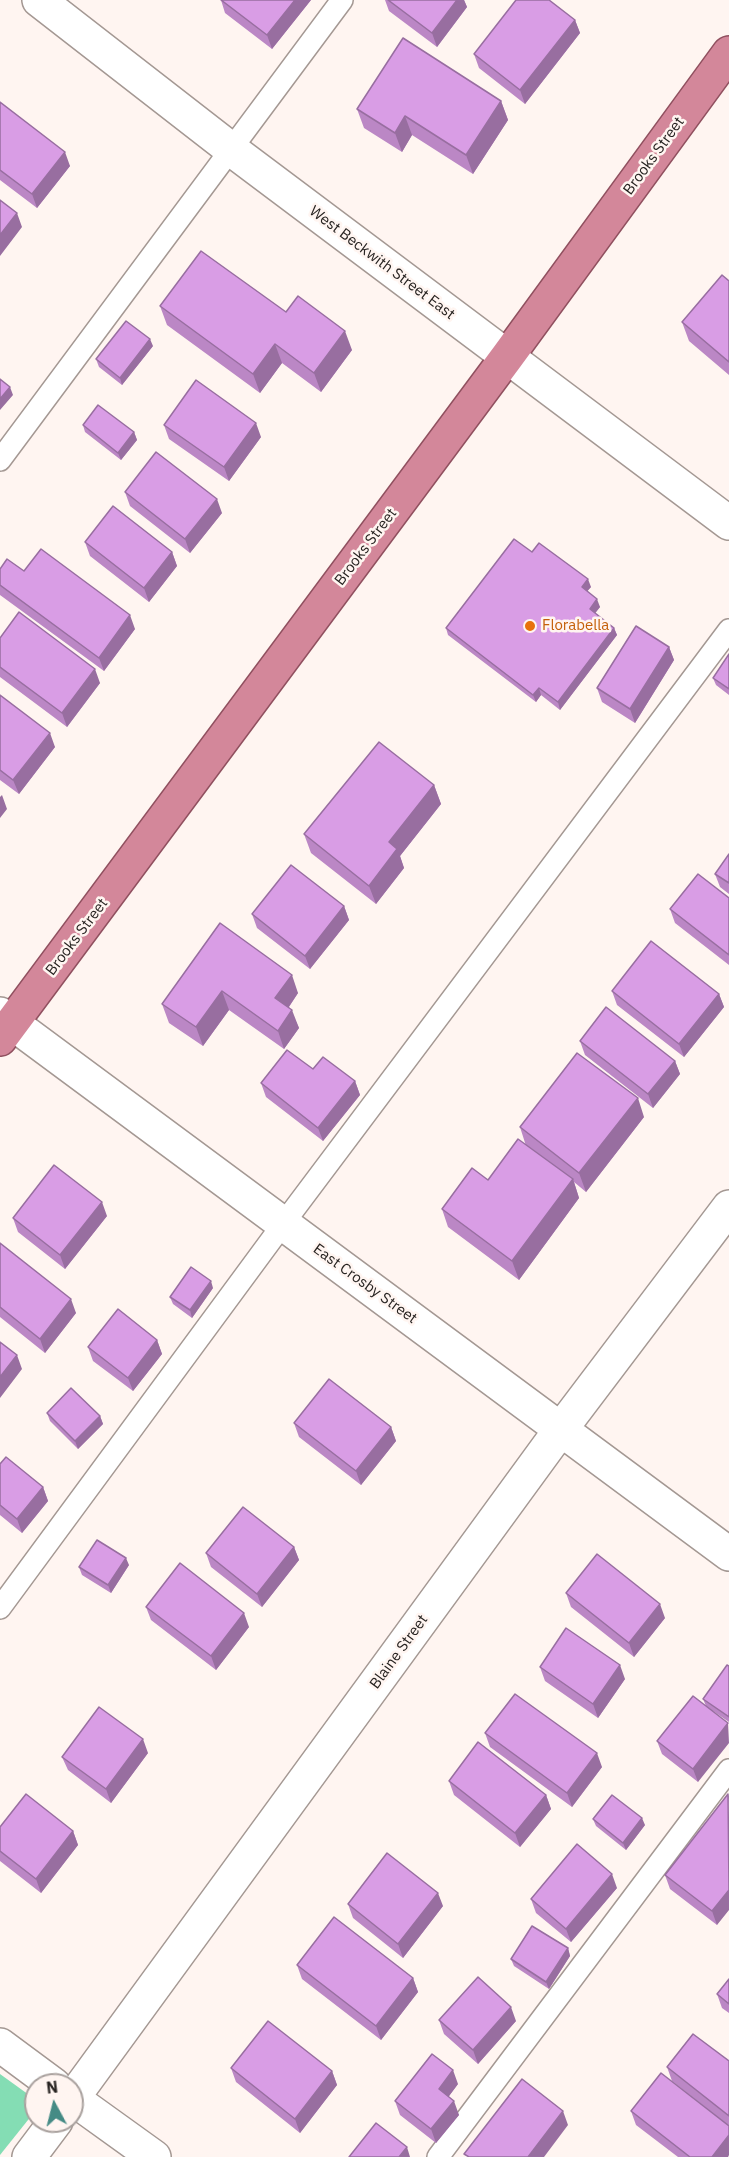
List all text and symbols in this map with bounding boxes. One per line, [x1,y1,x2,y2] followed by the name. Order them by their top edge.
[620,114,688,198] street label: Brooks Street
[306,202,458,324] street label: West Beckwith Street East
[331,505,401,589] street label: Brooks Street
[542,617,609,635] place label: Florabella
[523,619,537,633] marker: Florabella
[42,895,112,979] street label: Brooks Street
[310,1240,420,1328] street label: East Crosby Street
[366,1611,432,1693] street label: Blaine Street
[24,2073,84,2133] north arrow
[45,2076,59,2098] text: N

